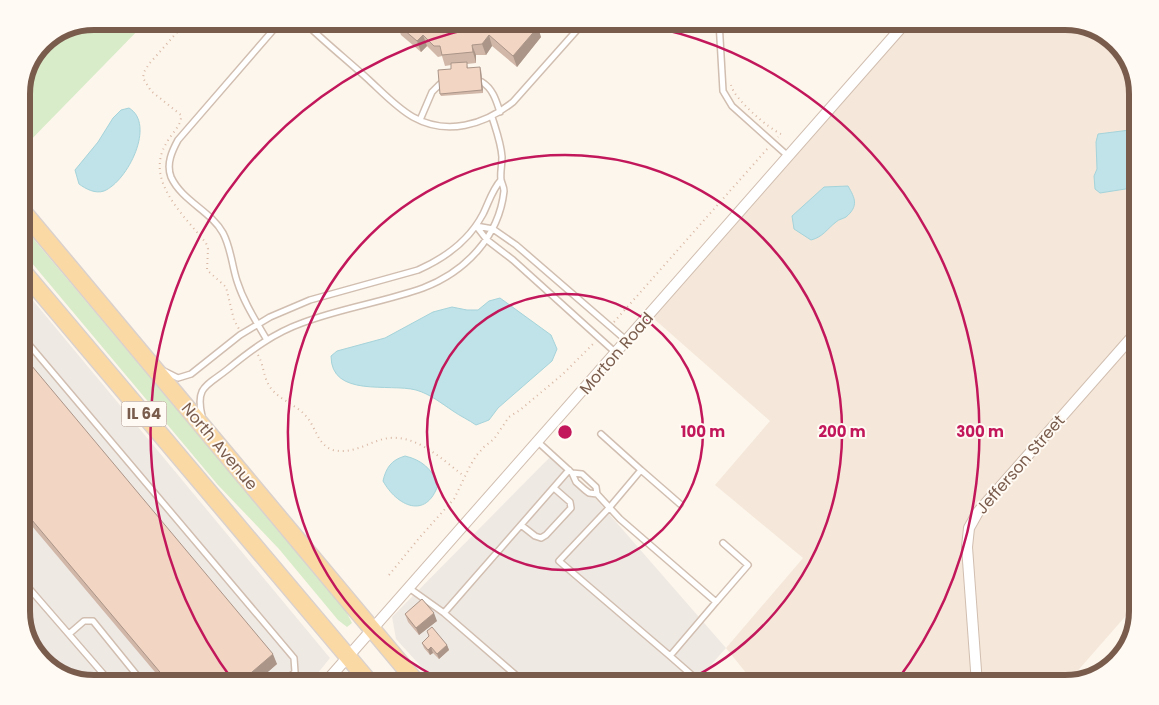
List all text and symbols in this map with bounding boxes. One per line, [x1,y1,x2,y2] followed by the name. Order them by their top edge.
[574,307,659,399] street label: Morton Road
[176,398,263,495] street label: North Avenue
[122,402,166,426] road number: IL 64
[971,410,1070,519] street label: Jefferson Street
[681,421,725,442] text: 100 m
[818,421,866,442] text: 200 m
[956,421,1004,442] text: 300 m
[556,423,574,441] centre of rings

